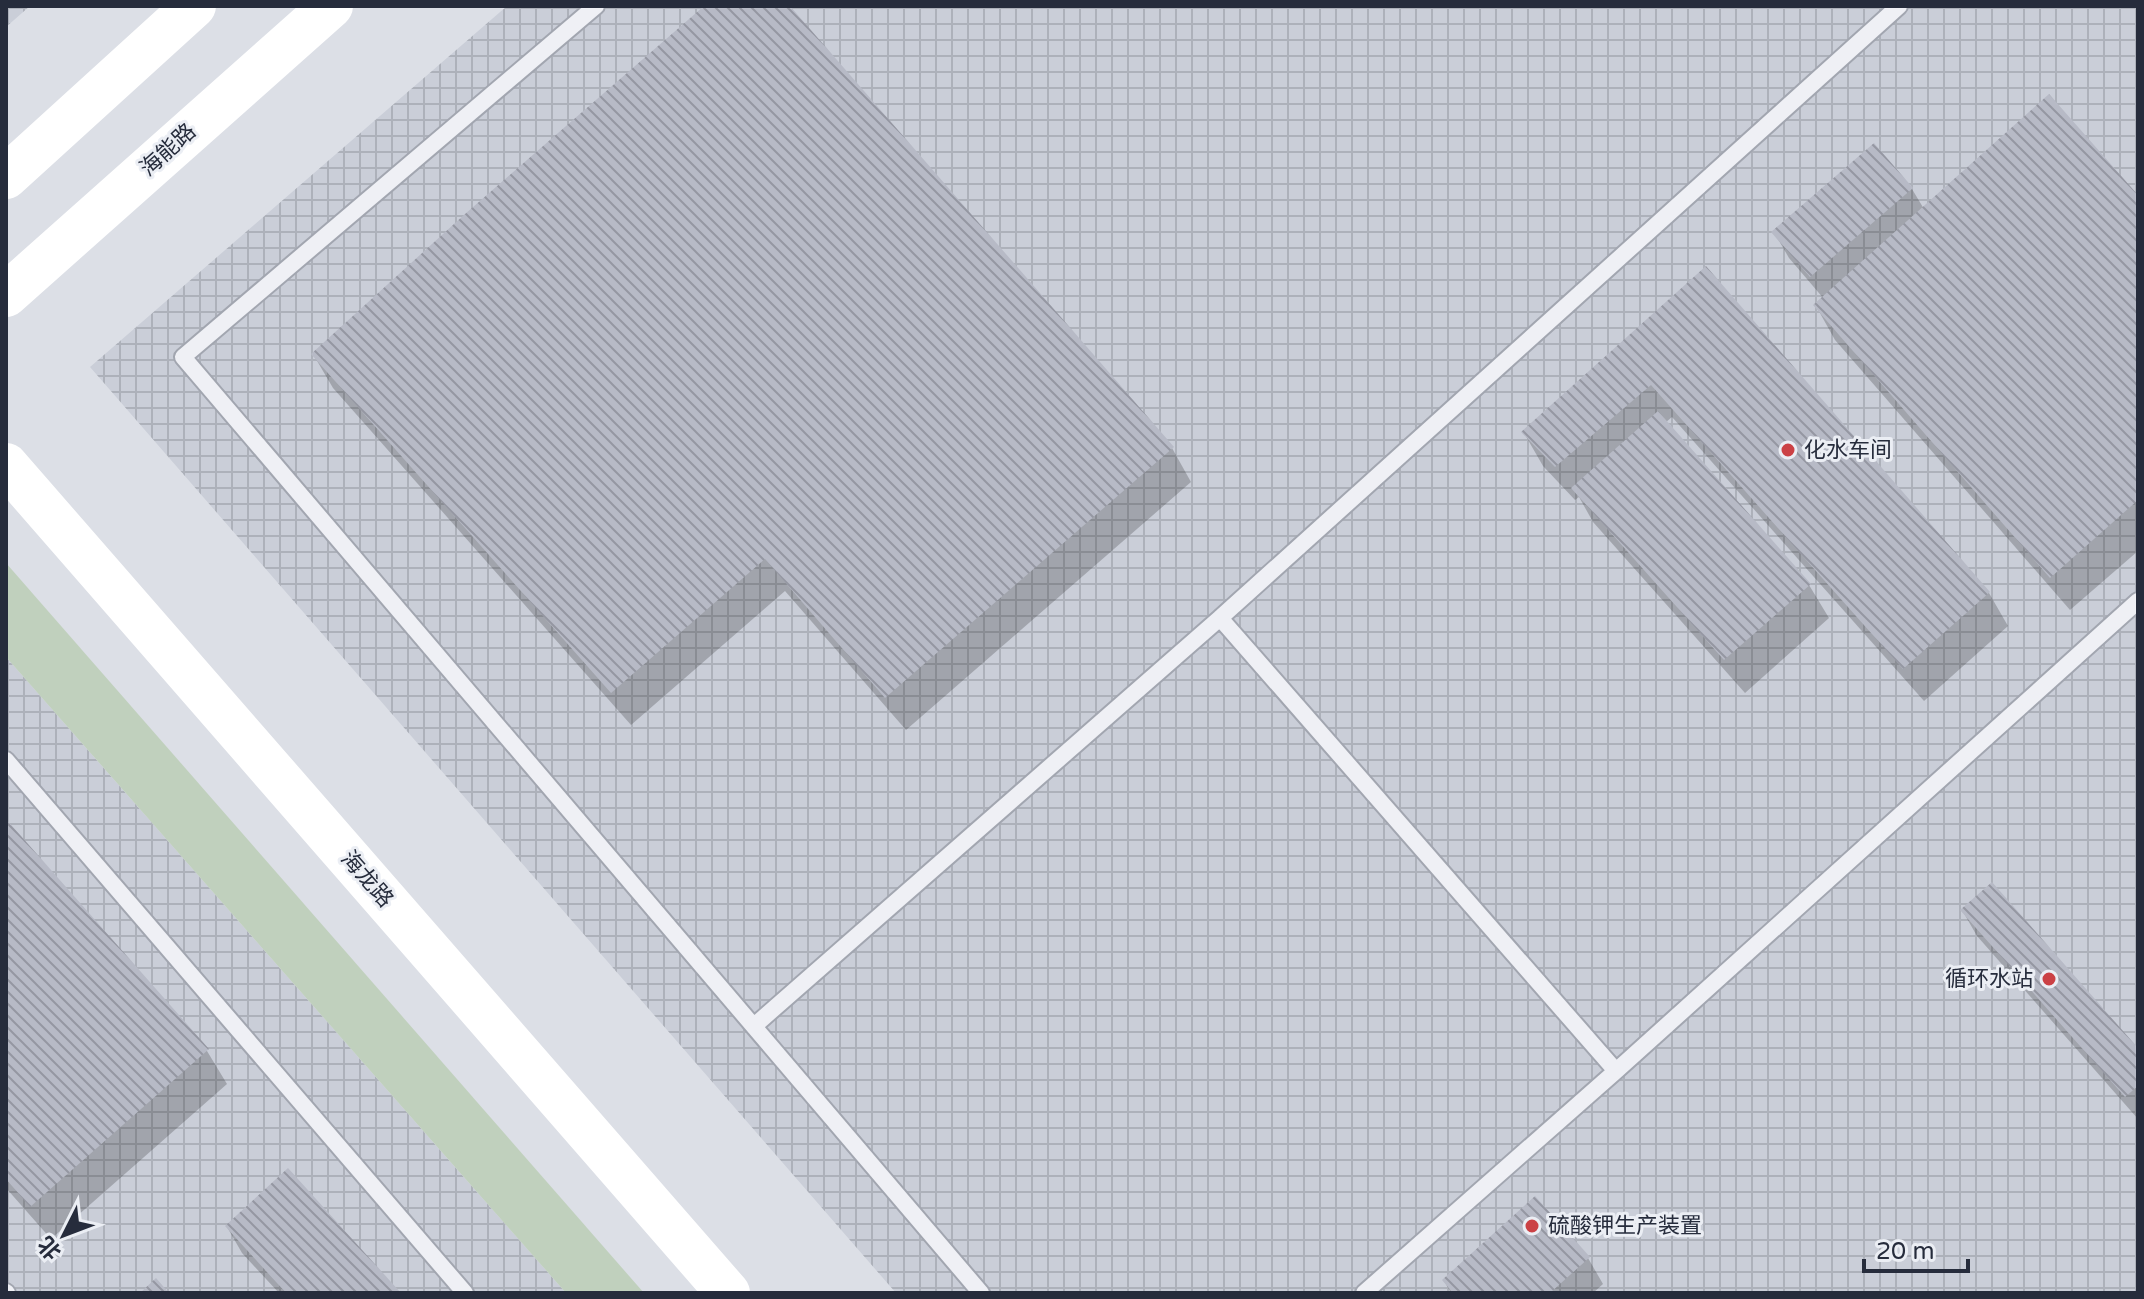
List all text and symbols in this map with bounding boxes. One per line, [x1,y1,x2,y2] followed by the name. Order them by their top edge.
[135,118,201,182] street label: 海能路
[1804,437,1892,463] place label: 化水车间
[1779,441,1797,459] marker: 化水车间
[336,846,398,912] street label: 海龙路
[1945,966,2033,992] place label: 循环水站
[2040,970,2058,988] marker: 循环水站
[24,1195,104,1275] north arrow
[1548,1213,1702,1239] place label: 硫酸钾生产装置
[1523,1217,1541,1235] marker: 硫酸钾生产装置
[1864,1223,1968,1273] scale bar
[33,1231,67,1265] text: 北
[1876,1237,1934,1266] text: 20 m

